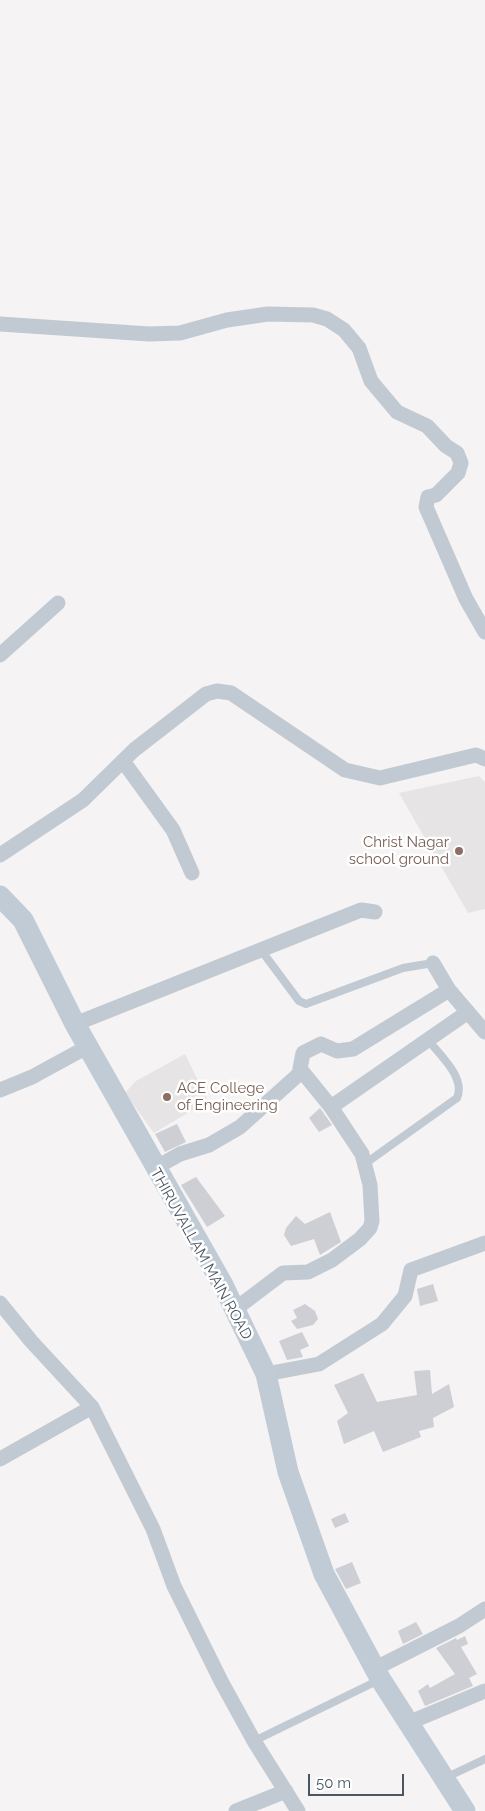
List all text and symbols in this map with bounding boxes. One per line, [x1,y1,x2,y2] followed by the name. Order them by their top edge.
[349,833,449,868] place label: Christ Nagar school ground
[453,845,465,857] marker: Christ Nagar school ground
[177,1079,278,1114] place label: ACE College of Engineering
[161,1091,173,1103] marker: ACE College of Engineering
[146,1165,256,1343] street label: THIRUVALLAM MAIN ROAD
[310,1764,406,1796] scale bar
[316,1774,351,1792] text: 50 m

